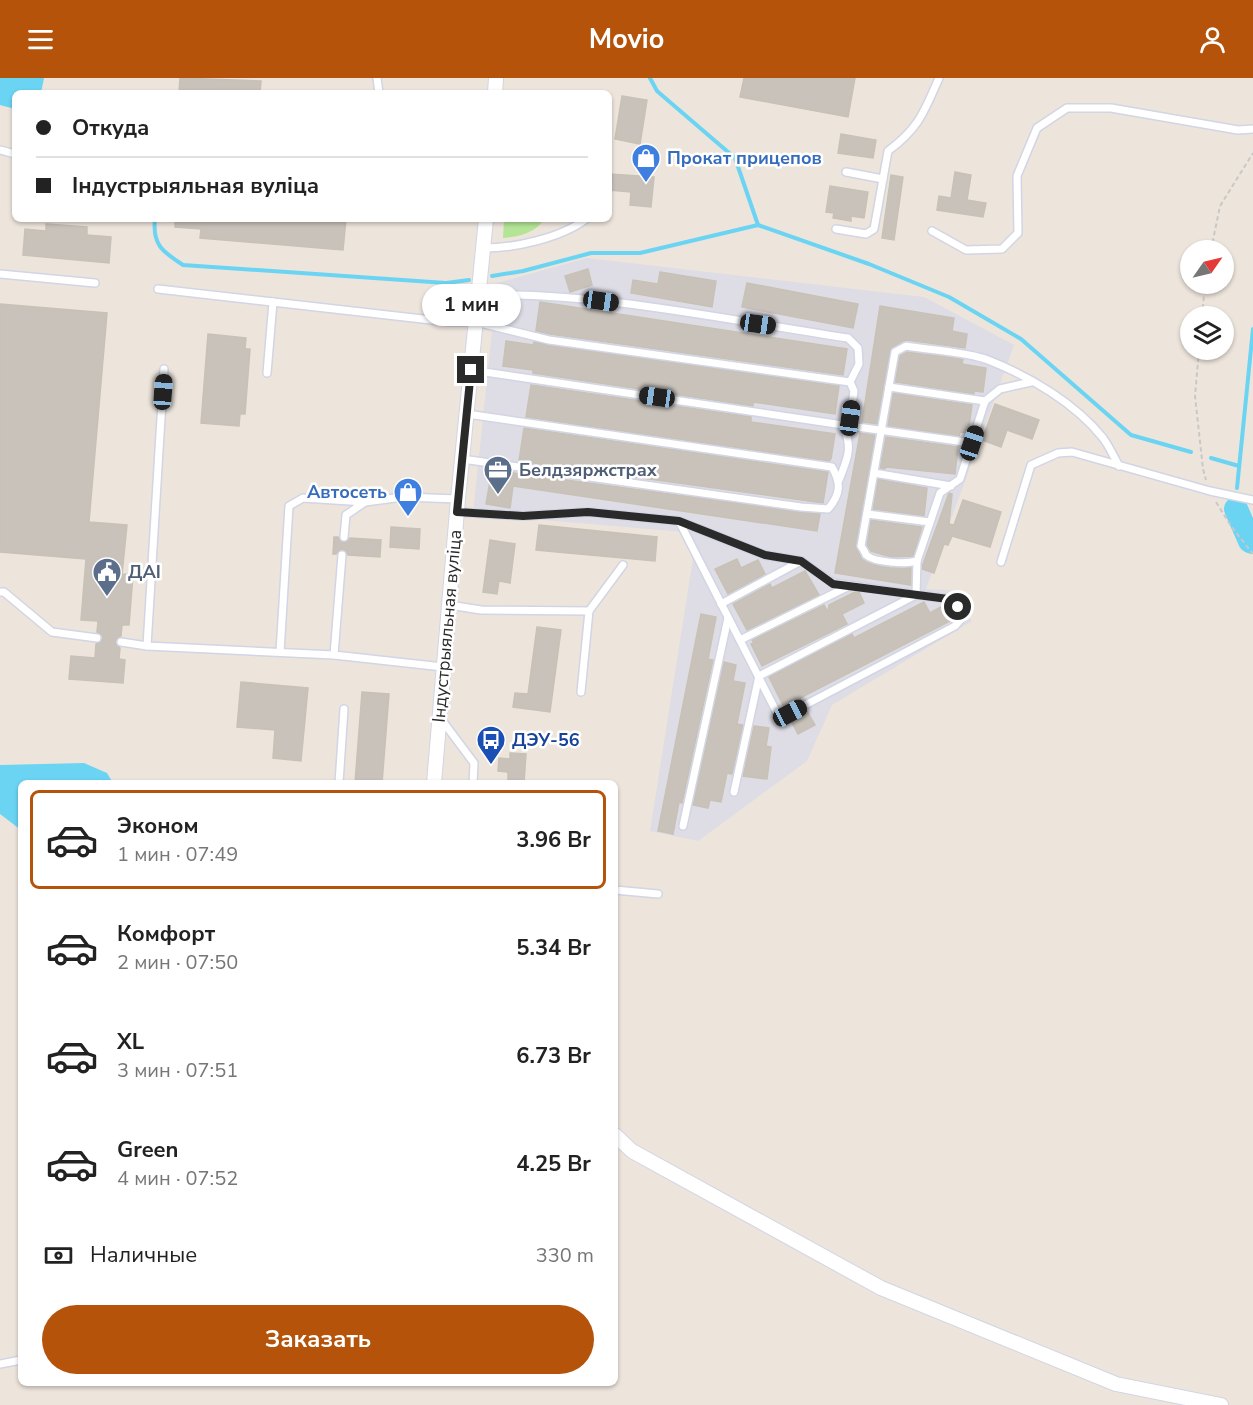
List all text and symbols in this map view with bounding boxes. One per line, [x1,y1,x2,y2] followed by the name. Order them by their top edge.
[589,21,664,58] text: Movio
[24,23,57,56] icon: menu
[1196,23,1229,56] icon: person
[72,113,149,143] text: Откуда
[630,142,662,184] shop icon: Прокат прицепов
[667,146,822,170] place label: Прокат прицепов
[72,171,319,201] text: Індустрыяльная вуліца
[1180,240,1234,294] north arrow
[1180,240,1234,360] map controls
[422,283,520,325] callout: 1 мин
[582,290,620,312] car
[444,291,499,318] text: 1 мин
[1180,306,1234,360] button: layers
[739,313,777,335] car
[457,356,484,383] route end
[153,373,173,411] car
[638,386,676,408] car
[839,399,861,437] car
[958,423,986,463] car
[482,454,514,496] office icon: Белдзяржстрах
[519,458,658,482] place label: Белдзяржстрах
[392,476,424,518] shop icon: Автосеть
[307,480,387,504] place label: Автосеть
[427,528,467,724] street label: Індустрыяльная вуліца
[91,556,123,598] public building icon: ДАІ
[128,560,161,584] place label: ДАІ
[944,593,971,620] route start
[770,697,810,729] car
[475,724,507,766] bus stop icon: ДЭУ-56
[512,728,580,752] place label: ДЭУ-56
[117,811,199,841] text: Эконом
[45,813,99,867] icon: car
[516,825,591,855] text: 3.96 Br
[117,841,238,868] text: 1 мин · 07:49
[117,919,215,949] text: Комфорт
[45,921,99,975] icon: car
[516,933,591,963] text: 5.34 Br
[117,949,238,976] text: 2 мин · 07:50
[117,1027,144,1057] text: XL
[45,1029,99,1083] icon: car
[516,1041,591,1071] text: 6.73 Br
[117,1057,238,1084] text: 3 мин · 07:51
[117,1135,178,1165] text: Green
[45,1137,99,1191] icon: car
[516,1149,591,1179] text: 4.25 Br
[117,1165,238,1192] text: 4 мин · 07:52
[42,1239,75,1272] icon: cash
[90,1240,197,1270] text: Наличные
[536,1242,594,1269] text: 330 m
[42,1305,594,1374] button: Заказать

